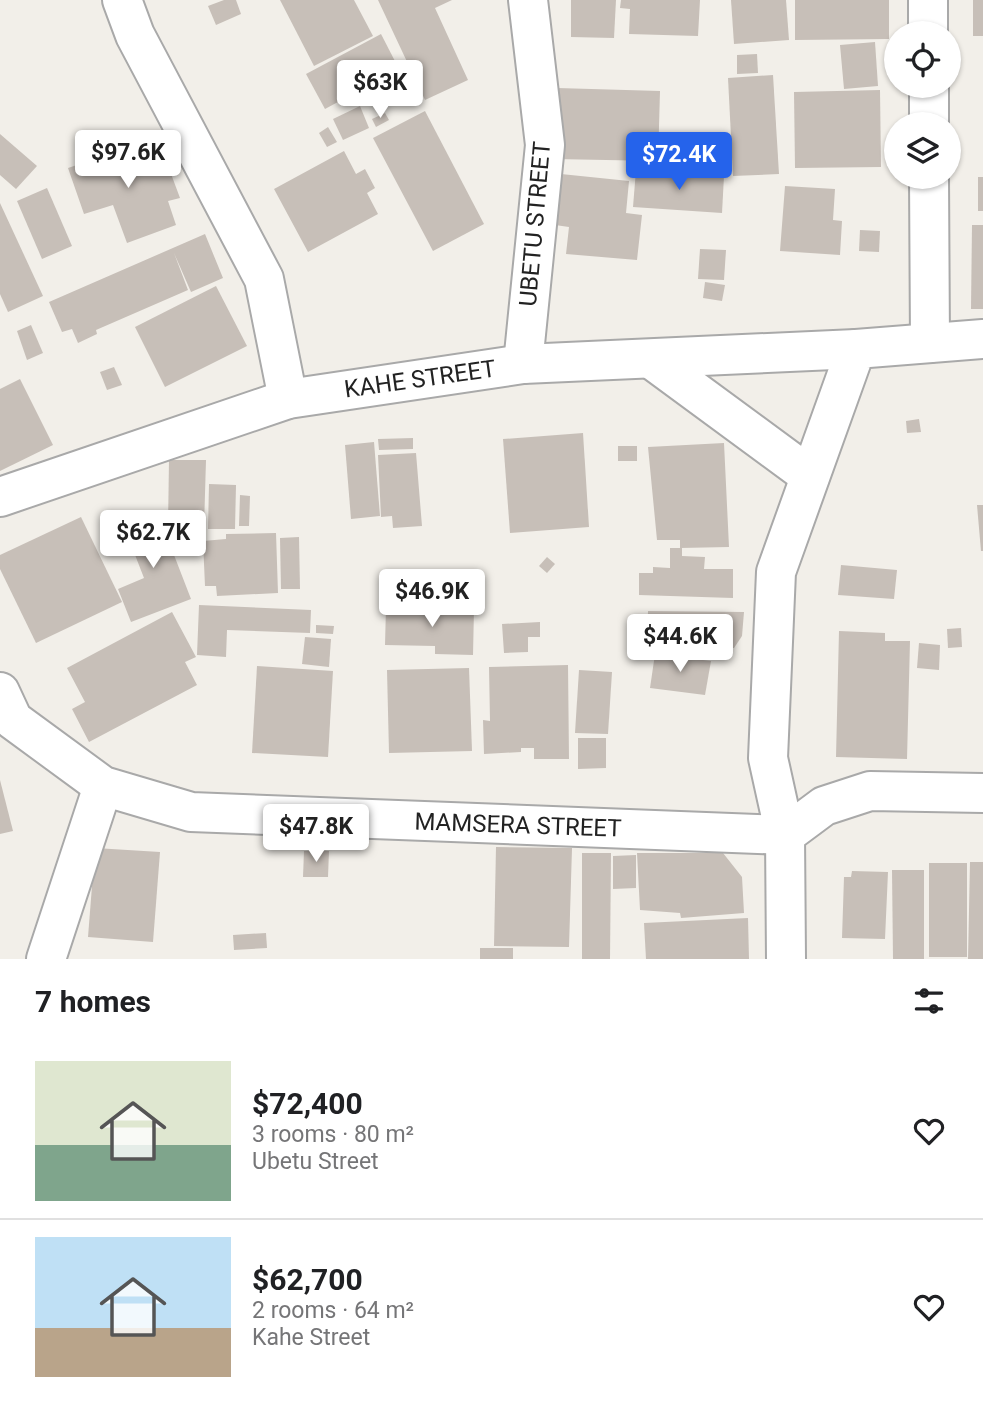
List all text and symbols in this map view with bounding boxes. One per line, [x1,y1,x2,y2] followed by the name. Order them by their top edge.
[884,21,961,189] map controls
[884,21,961,98] button: locate
[339,60,421,120] pin: $63K
[353,69,407,96] text: $63K
[884,112,961,189] button: layers
[71,130,185,190] pin: $97.6K
[622,132,736,192] pin: $72.4K
[91,139,165,166] text: $97.6K
[514,140,556,308] street label: UBETU STREET
[642,141,716,168] text: $72.4K
[342,355,498,403] street label: KAHE STREET
[96,510,210,570] pin: $62.7K
[116,519,190,546] text: $62.7K
[375,570,489,629] pin: $46.9K
[395,578,469,605] text: $46.9K
[623,614,737,674] pin: $44.6K
[643,623,717,650] text: $44.6K
[259,804,373,864] pin: $47.8K
[414,807,622,843] street label: MAMSERA STREET
[279,813,353,840] text: $47.8K
[910,982,948,1020] icon: filters
[35,984,151,1019] text: 7 homes
[252,1086,363,1121] text: $72,400
[91,1089,175,1173] icon: home
[910,1112,948,1150] icon: heart
[252,1121,414,1148] text: 3 rooms · 80 m²
[252,1148,379,1175] text: Ubetu Street
[252,1262,363,1297] text: $62,700
[91,1265,175,1349] icon: home
[910,1288,948,1326] icon: heart
[252,1297,414,1324] text: 2 rooms · 64 m²
[252,1324,370,1351] text: Kahe Street

